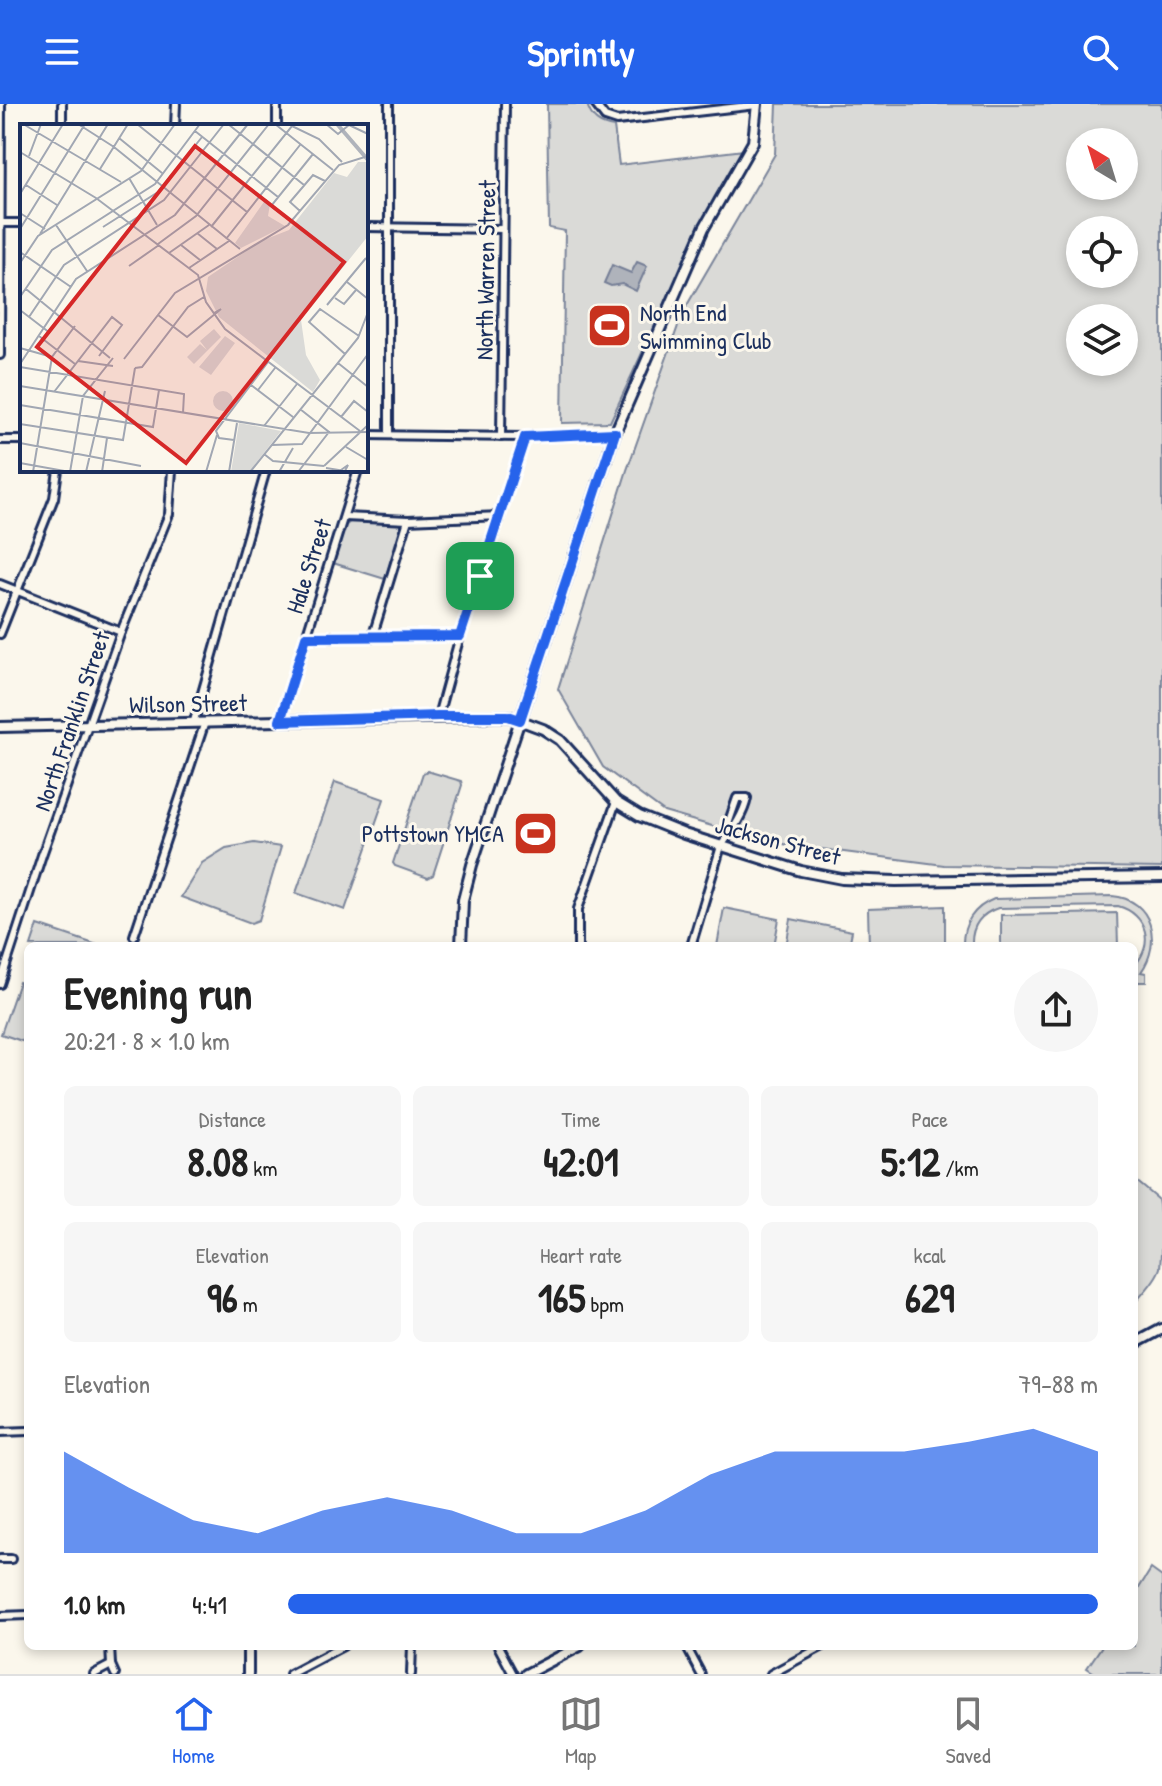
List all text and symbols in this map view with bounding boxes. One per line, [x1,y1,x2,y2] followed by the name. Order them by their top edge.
[527,28,635,77] text: Sprintly
[40,30,84,74] icon: menu
[1078,30,1122,74] icon: search
[20,124,368,472] inset map
[1066,128,1138,200] north arrow
[1066,128,1138,376] map controls
[467,179,503,360] street label: North Warren Street
[1066,216,1138,288] button: locate
[640,296,772,356] place label: North End Swimming Club
[585,302,633,350] sports icon: North End Swimming Club
[1066,304,1138,376] button: layers
[278,514,339,618] street label: Hale Street
[446,542,514,610] pin
[458,554,502,598] icon: arrive
[25,626,117,815] street label: North Franklin Street
[129,686,248,720] street label: Wilson Street
[712,808,845,872] street label: Jackson Street
[511,809,559,857] sports icon: Pottstown YMCA
[362,817,504,849] place label: Pottstown YMCA
[64,963,252,1023] text: Evening run
[1014,968,1098,1052] button: share
[64,1023,230,1058] text: 20:21 · 8 × 1.0 km
[199,1104,266,1134] text: Distance
[562,1104,600,1134] text: Time
[911,1104,948,1134] text: Pace
[187,1134,248,1188] text: 8.08
[543,1134,619,1188] text: 42:01
[881,1134,940,1188] text: 5:12
[248,1153,277,1183] text: km
[940,1153,979,1183] text: /km
[196,1240,269,1270] text: Elevation
[540,1240,622,1270] text: Heart rate
[914,1240,946,1270] text: kcal
[207,1270,238,1324] text: 96
[538,1270,585,1324] text: 165
[905,1270,954,1324] text: 629
[238,1289,258,1319] text: m
[585,1289,624,1319] text: bpm
[64,1366,150,1401] text: Elevation
[1018,1366,1098,1401] text: 79–88 m
[64,1587,125,1622] text: 1.0 km
[192,1587,227,1622] text: 4:41
[172,1692,216,1770] tab: Home
[559,1692,603,1770] tab: Map
[946,1692,990,1770] tab: Saved

